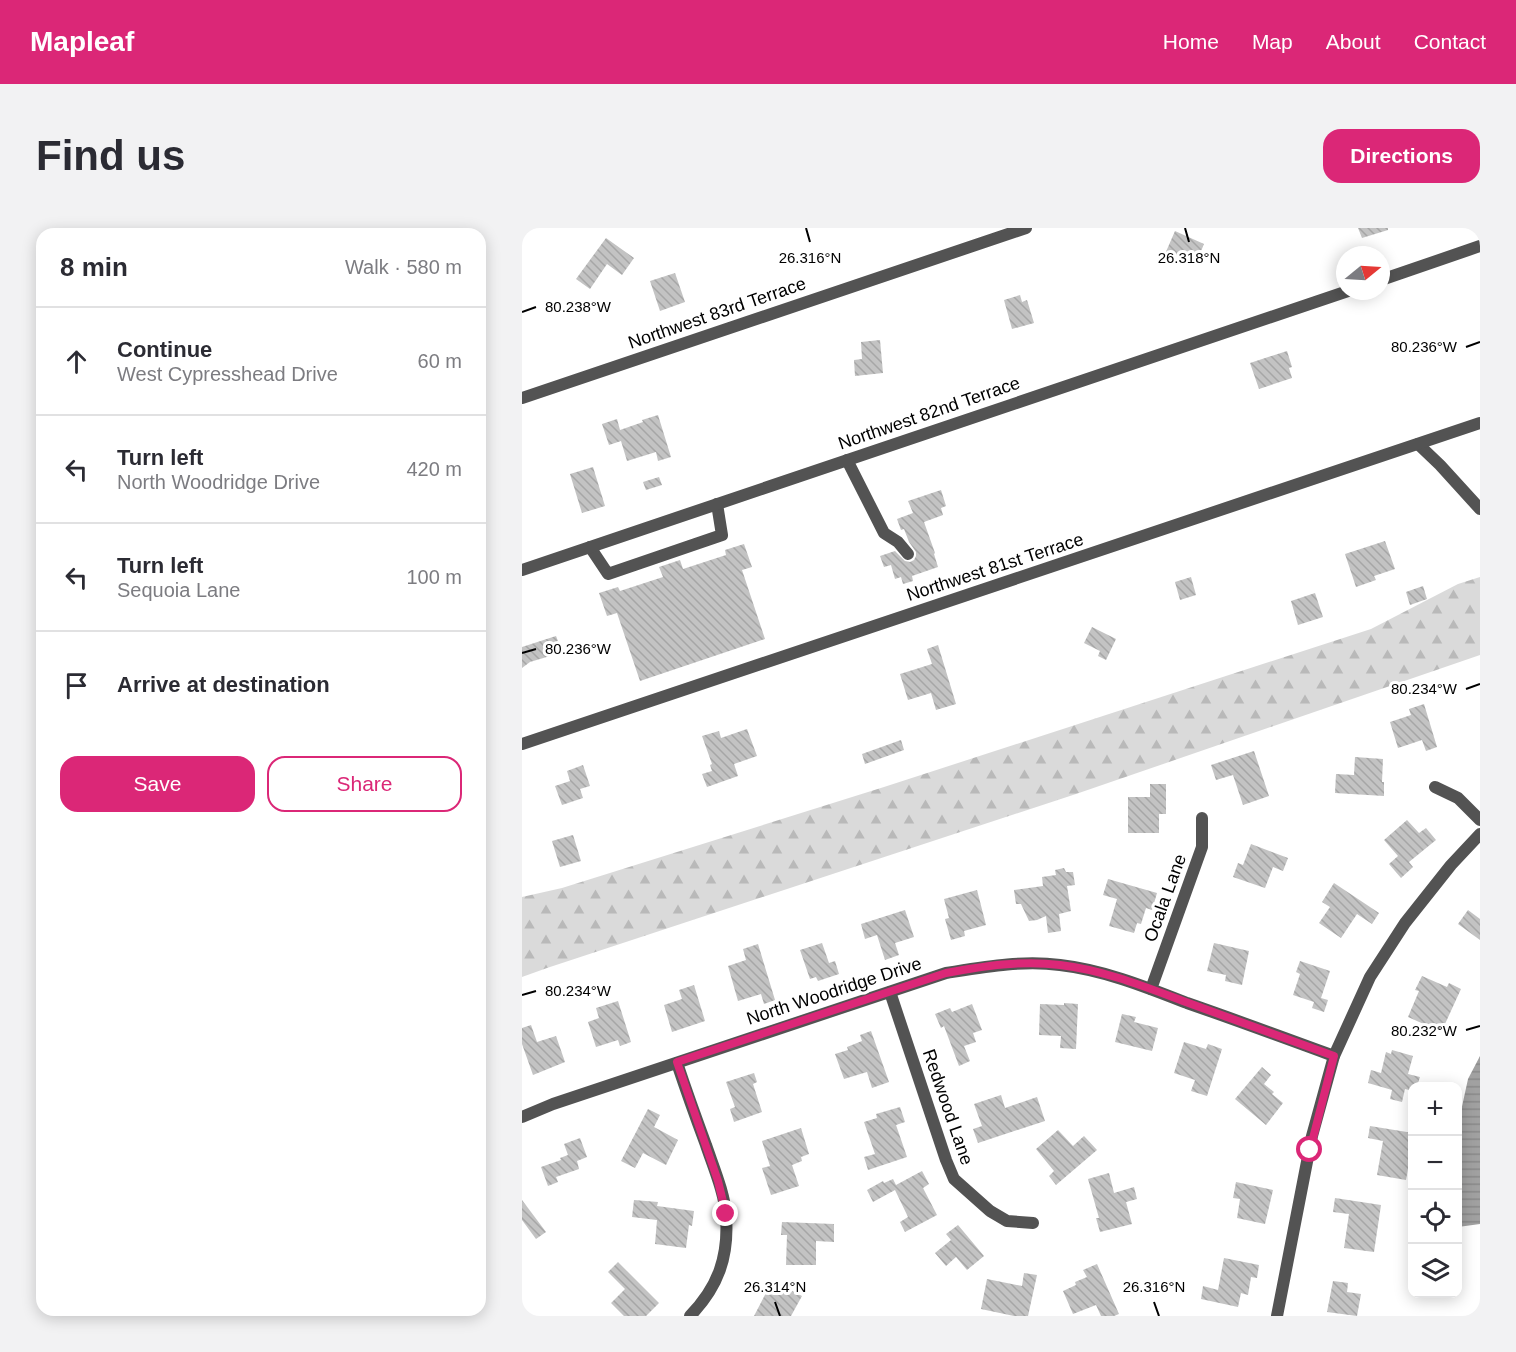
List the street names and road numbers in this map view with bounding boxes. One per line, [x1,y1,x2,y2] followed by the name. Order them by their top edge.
[625,273,809,353] street label: Northwest 83rd Terrace
[836,372,1022,454] street label: Northwest 82nd Terrace
[904,529,1086,605] street label: Northwest 81st Terrace
[1140,851,1190,945] street label: Ocala Lane
[744,953,924,1029] street label: North Woodridge Drive
[919,1046,977,1168] street label: Redwood Lane

